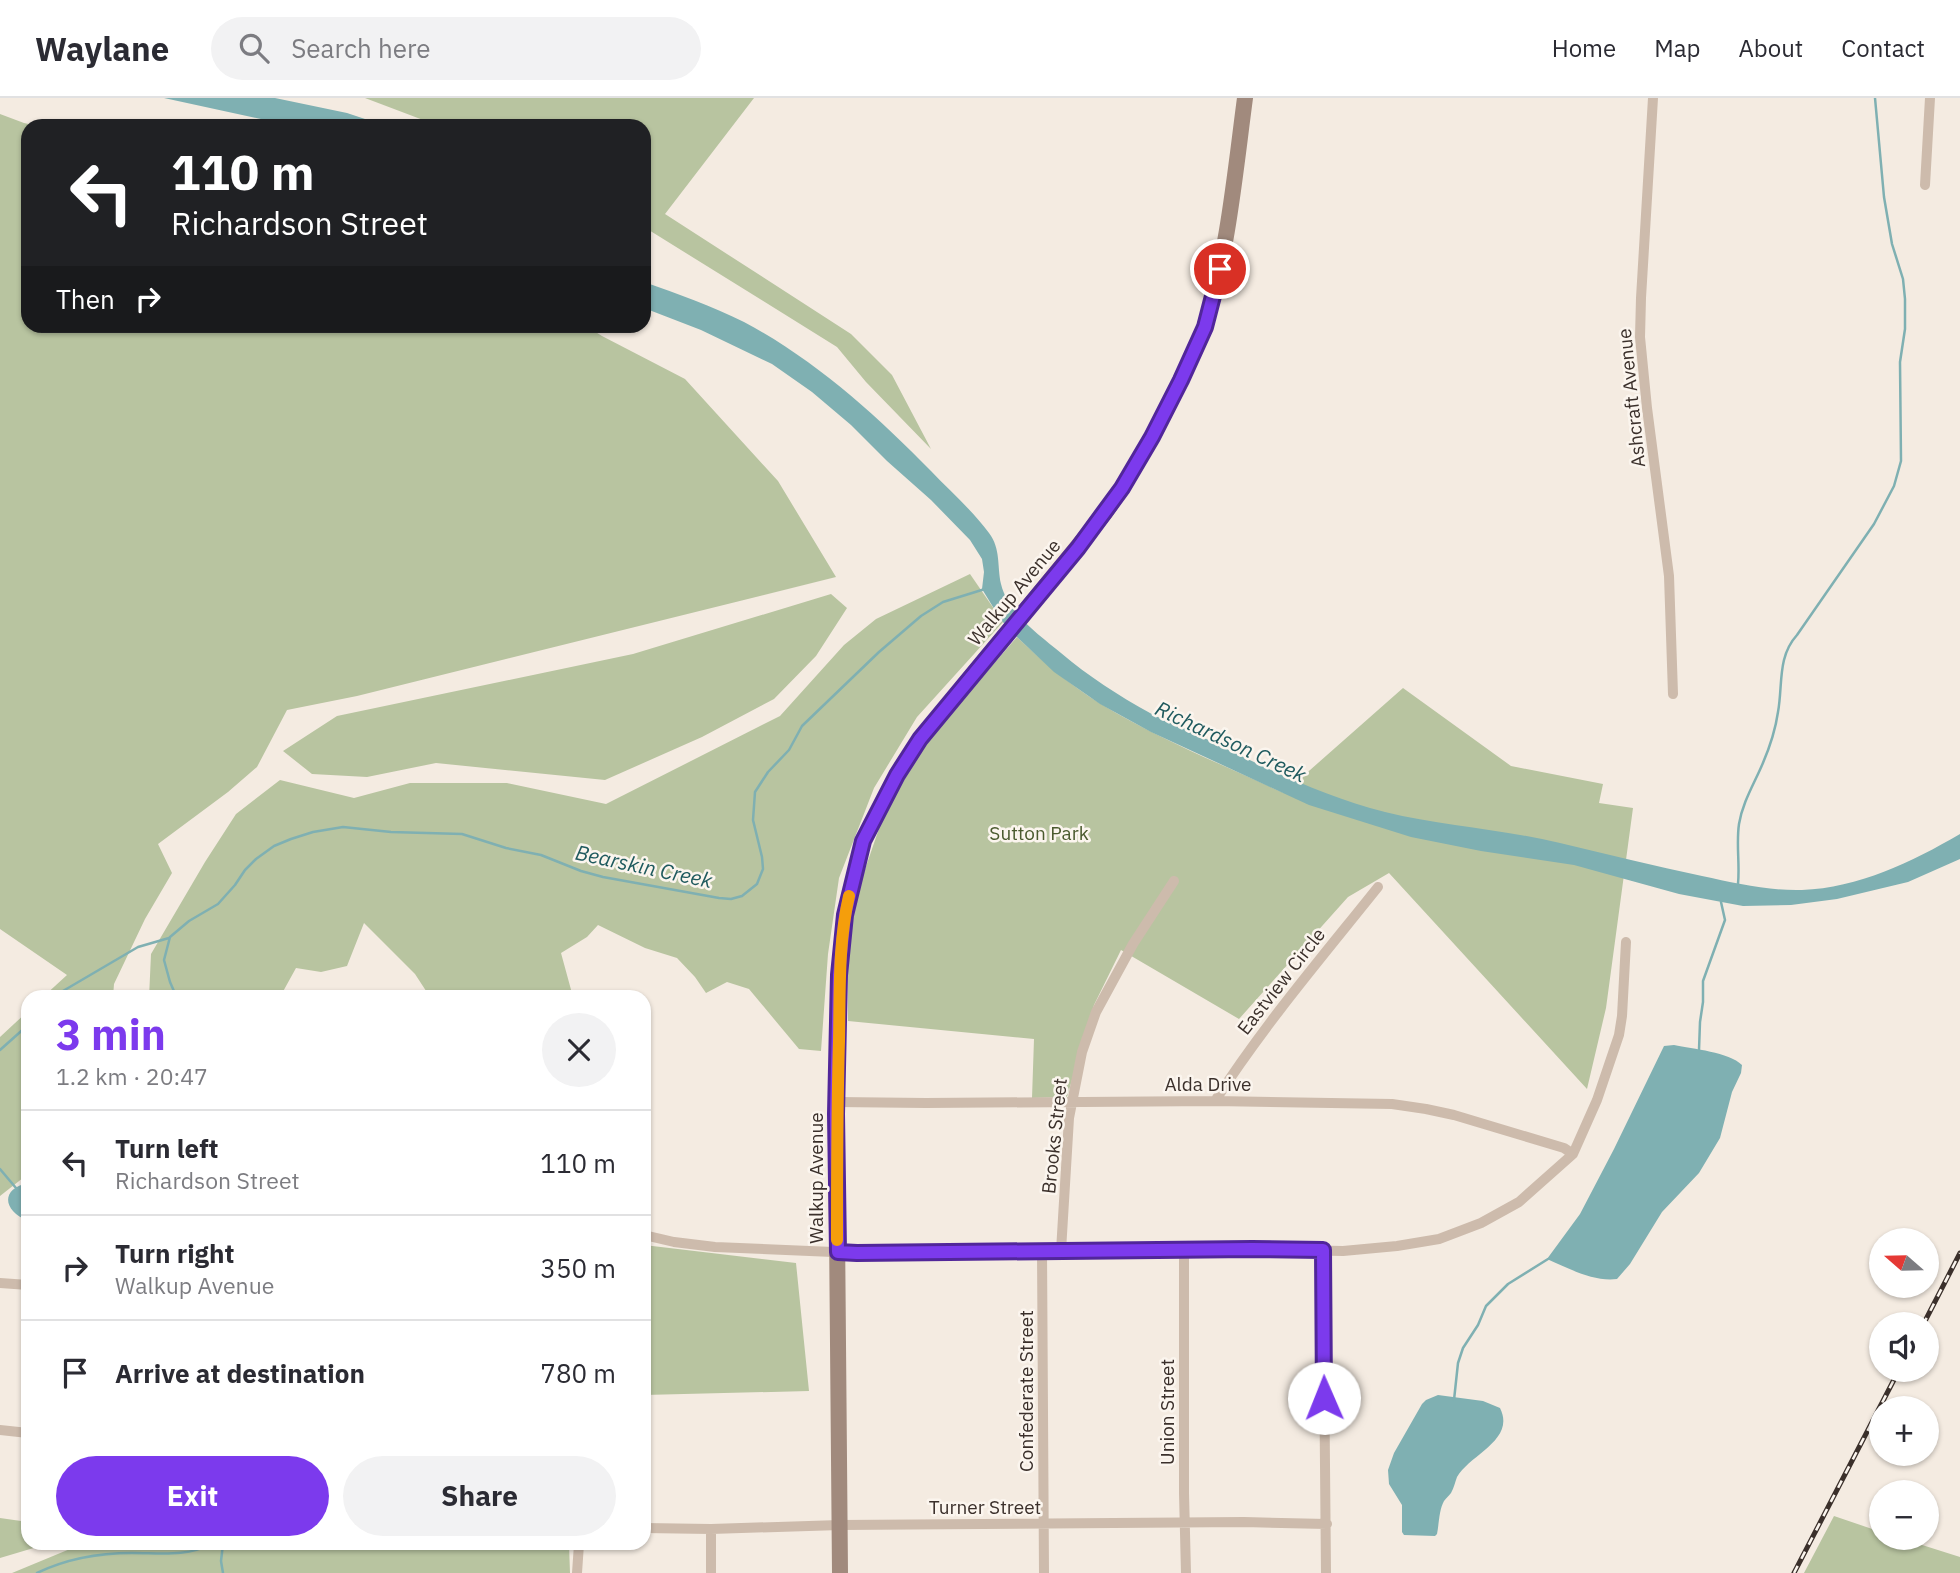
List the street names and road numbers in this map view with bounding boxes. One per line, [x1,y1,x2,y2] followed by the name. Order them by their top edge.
[1612,327,1650,469] street label: Ashcraft Avenue
[963,534,1065,650] street label: Walkup Avenue
[1232,923,1330,1039] street label: Eastview Circle
[1164,1072,1252,1096] street label: Alda Drive
[1036,1077,1072,1195] street label: Brooks Street
[804,1112,828,1244] street label: Walkup Avenue
[1014,1310,1038,1472] street label: Confederate Street
[1155,1359,1179,1465] street label: Union Street
[929,1495,1041,1519] street label: Turner Street

